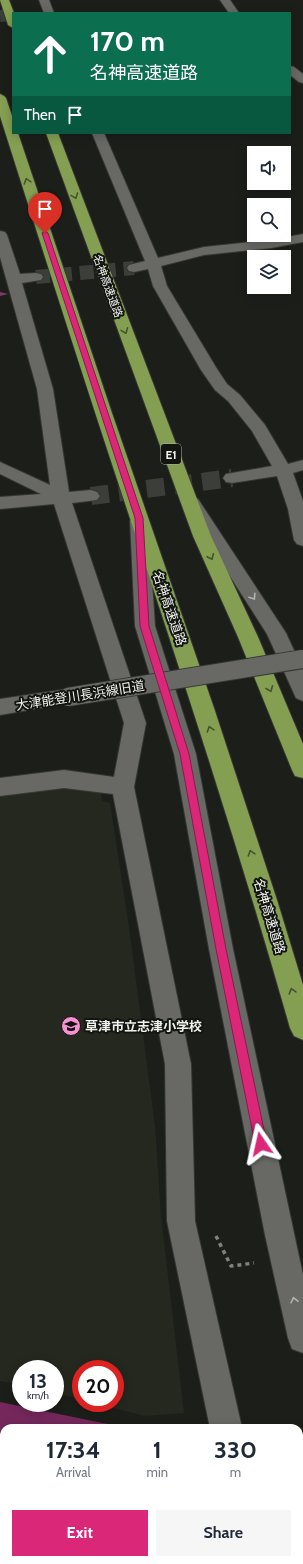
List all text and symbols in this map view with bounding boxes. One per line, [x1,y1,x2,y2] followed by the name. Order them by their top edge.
[90,24,165,58] text: 170 m
[24,28,76,80] icon: ahead
[90,62,198,84] text: 名神高速道路
[64,104,86,126] icon: arrive
[24,106,56,124] text: Then
[247,146,291,294] map controls
[247,146,291,190] button: sound
[24,178,32,185] one-way arrow
[28,192,62,233] pin
[71,192,79,199] one-way arrow
[34,198,56,220] icon: arrive
[247,198,291,242] button: search
[247,250,291,294] button: layers
[90,253,126,319] street label: 名神高速道路
[120,328,129,335] one-way arrow
[161,444,181,464] road number: E1
[206,553,214,560] one-way arrow
[150,569,190,647] street label: 名神高速道路
[248,593,256,600] one-way arrow
[15,677,145,713] street label: 大津能登川長浜線旧道
[265,685,273,692] one-way arrow
[207,726,215,733] one-way arrow
[247,849,255,856] one-way arrow
[251,876,289,956] street label: 名神高速道路
[288,987,297,994] one-way arrow
[60,1015,82,1037] school or university icon: 草津市立志津小学校
[85,1018,202,1034] place label: 草津市立志津小学校
[240,1123,282,1165] position arrow
[291,1297,299,1303] one-way arrow
[72,1360,124,1412] speed limit sign: 20
[29,1369,47,1393] text: 13
[27,1389,49,1402] text: km/h
[46,1435,100,1464] text: 17:34
[153,1435,162,1464] text: 1
[214,1435,257,1464] text: 330
[56,1464,91,1480] text: Arrival
[146,1464,168,1480] text: min
[230,1464,241,1480] text: m
[12,1510,148,1556] button: Exit
[156,1510,291,1556] button: Share

